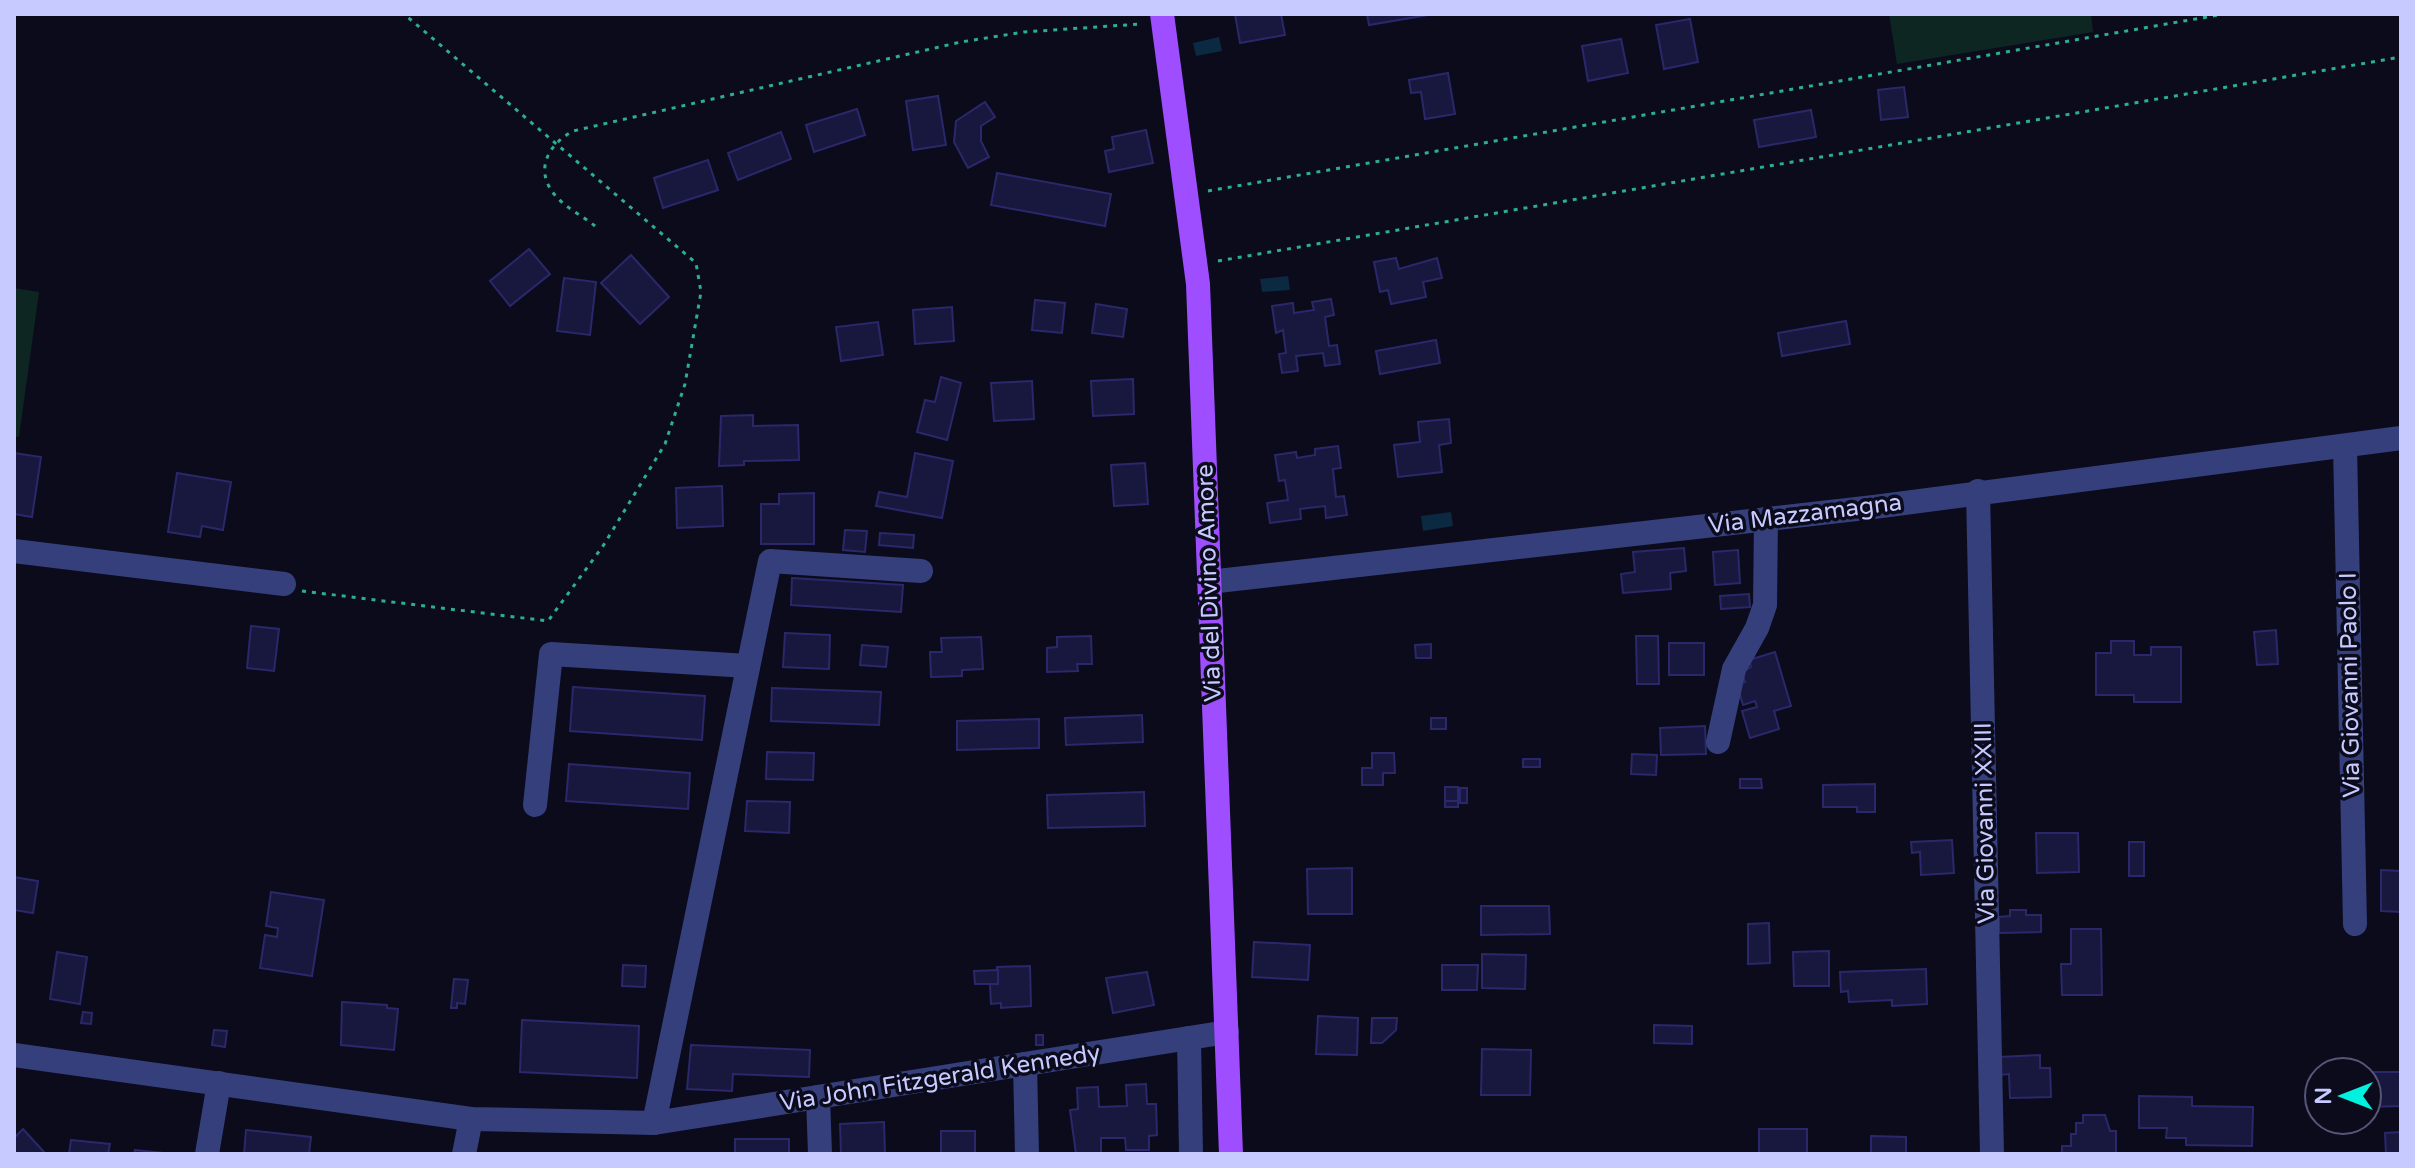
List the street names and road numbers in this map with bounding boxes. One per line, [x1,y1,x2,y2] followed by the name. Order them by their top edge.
[1190,464,1228,702] street label: Via del Divino Amore
[1706,488,1904,540] street label: Via Mazzamagna
[2334,572,2366,798] street label: Via Giovanni Paolo I
[1969,722,2001,924] street label: Via Giovanni XXIII
[778,1038,1102,1118] street label: Via John Fitzgerald Kennedy

